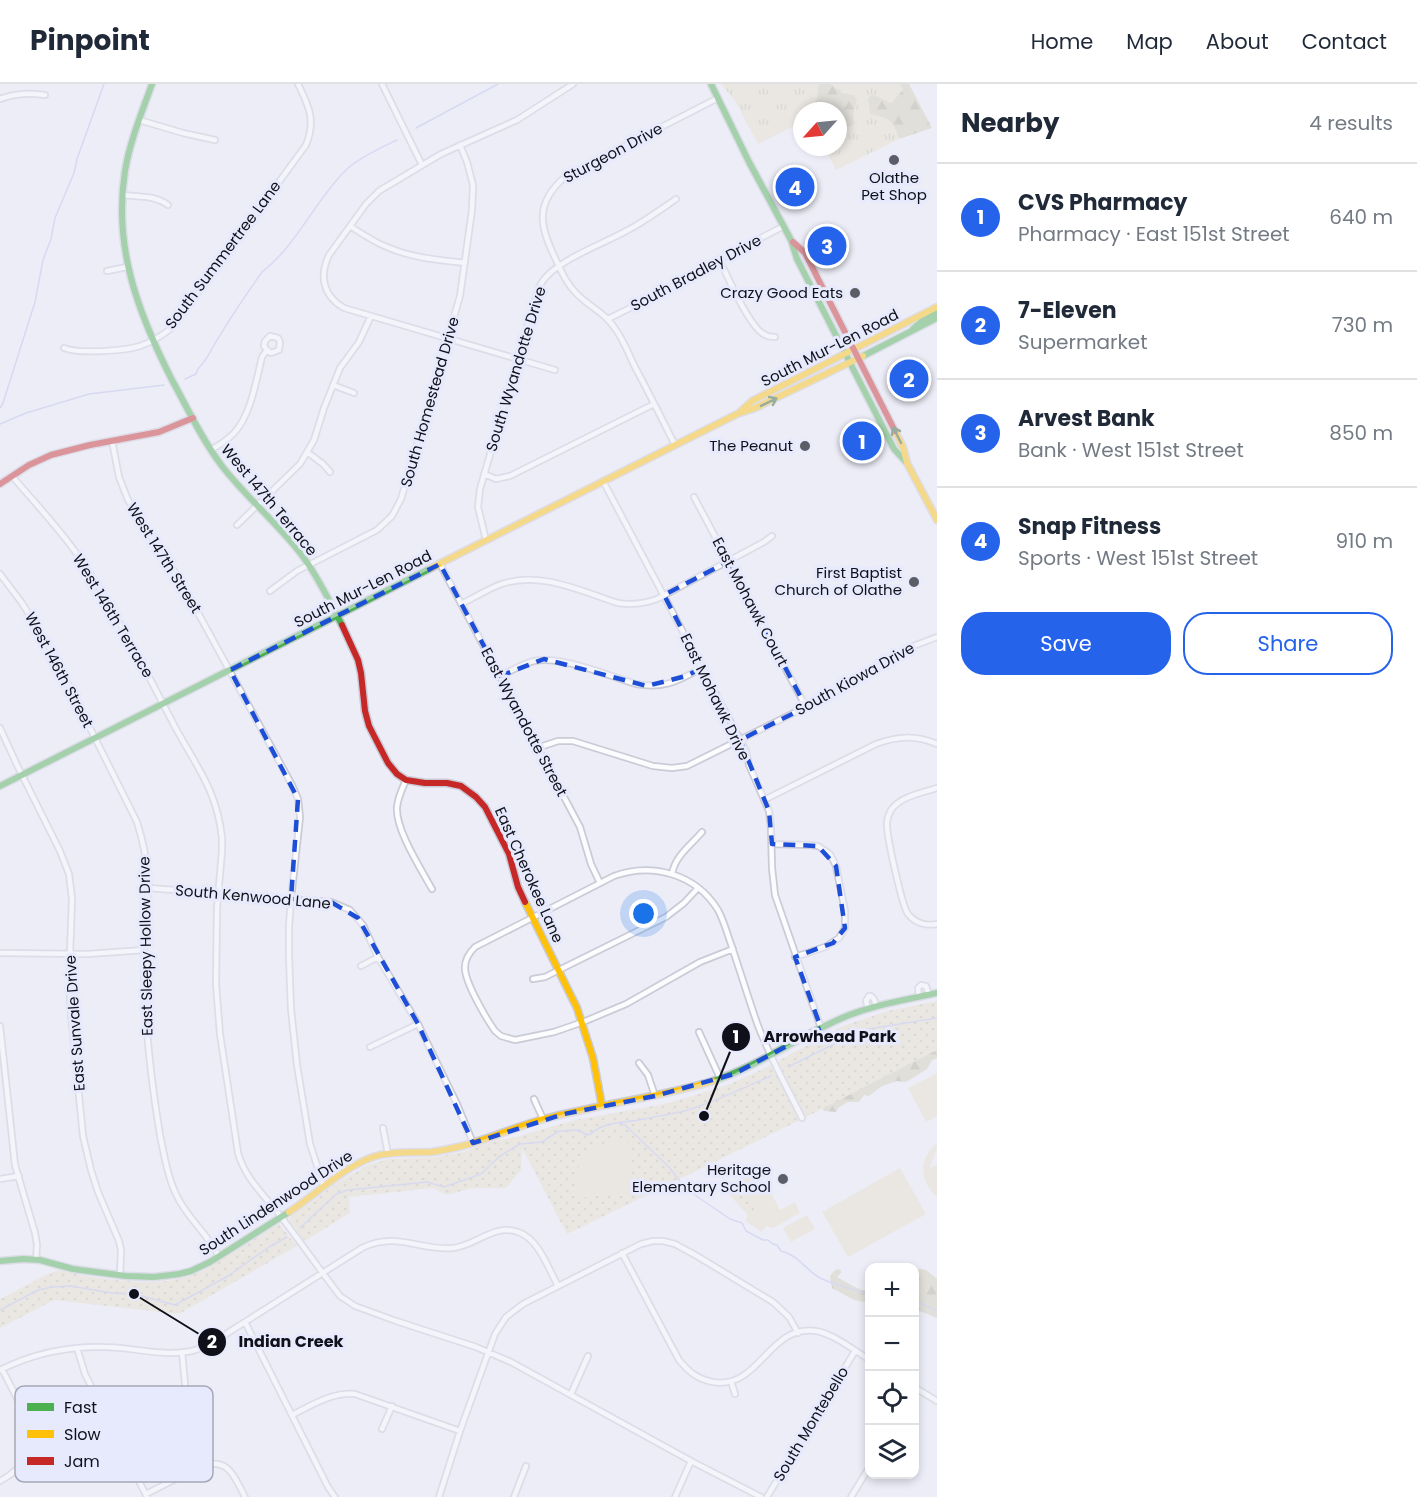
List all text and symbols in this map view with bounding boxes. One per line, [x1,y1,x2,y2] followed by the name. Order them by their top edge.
[30,21,150,60] text: Pinpoint
[1031,27,1093,56] text: Home
[1126,27,1173,56] text: Map
[1206,27,1269,56] text: About
[1302,27,1387,56] text: Contact
[793,102,847,156] north arrow
[961,105,1059,141] text: Nearby
[1309,109,1393,137] text: 4 results
[559,118,666,188] street label: Sturgeon Drive
[887,153,901,167] marker: Olathe Pet Shop
[776,164,814,210] pin: 4
[861,167,927,205] place label: Olathe Pet Shop
[160,176,285,333] street label: South Summertree Lane
[1018,187,1187,218] text: CVS Pharmacy
[977,203,984,231] text: 1
[1329,203,1393,231] text: 640 m
[1018,220,1290,248] text: Pharmacy · East 151st Street
[808,224,846,268] pin: 3
[627,229,765,316] street label: South Bradley Drive
[720,282,843,303] place label: Crazy Good Eats
[480,284,551,454] street label: South Wyandotte Drive
[848,286,862,300] marker: Crazy Good Eats
[1018,295,1117,326] text: 7-Eleven
[757,304,902,391] street label: South Mur-Len Road
[975,311,986,339] text: 2
[1332,311,1393,339] text: 730 m
[395,314,464,489] street label: South Homestead Drive
[1018,328,1147,356] text: Supermarket
[890,356,928,402] pin: 2
[759,395,777,407] one-way arrow
[1018,403,1155,434] text: Arvest Bank
[842,418,882,464] pin: 1
[974,419,987,447] text: 3
[1329,419,1393,447] text: 850 m
[891,427,903,444] one-way arrow
[709,435,793,456] place label: The Peanut
[1018,436,1244,464] text: Bank · West 151st Street
[216,439,322,560] street label: West 147th Terrace
[798,439,812,453] marker: The Peanut
[122,498,207,617] street label: West 147th Street
[1018,511,1161,542] text: Snap Fitness
[974,527,987,555] text: 4
[1336,527,1393,555] text: 910 m
[708,534,793,670] street label: East Mohawk Court
[1018,544,1258,572] text: Sports · West 151st Street
[290,545,435,632] street label: South Mur-Len Road
[68,550,159,682] street label: West 146th Terrace
[774,562,902,600] place label: First Baptist Church of Olathe
[907,575,921,589] marker: First Baptist Church of Olathe
[20,608,99,731] street label: West 146th Street
[961,612,1171,675] button: Save
[1183,612,1393,675] button: Share
[676,630,755,764] street label: East Mohawk Drive
[791,637,918,720] street label: South Kiowa Drive
[476,644,573,800] street label: East Wyandotte Street
[490,804,569,946] street label: East Cherokee Lane
[133,856,158,1036] street label: East Sleepy Hollow Drive
[174,879,332,914] street label: South Kenwood Lane
[629,899,658,928] your location
[59,954,90,1092] street label: East Sunvale Drive
[721,1020,908,1054] callout: Arrowhead Park
[733,1024,739,1049] text: 1
[764,1025,897,1048] text: Arrowhead Park
[195,1145,357,1260] street label: South Lindenwood Drive
[632,1159,771,1197] place label: Heritage Elementary School
[776,1172,790,1186] marker: Heritage Elementary School
[865,1263,919,1479] map controls
[865,1263,919,1317] button: +
[865,1317,919,1371] button: −
[197,1325,356,1359] callout: Indian Creek
[207,1329,217,1354] text: 2
[239,1330,343,1353] text: Indian Creek
[768,1362,853,1485] street label: South Montebello
[865,1371,919,1425] button: locate
[15,1386,213,1482] legend
[64,1396,97,1419] text: Fast
[64,1423,101,1446] text: Slow
[865,1425,919,1479] button: layers
[64,1450,100,1473] text: Jam

